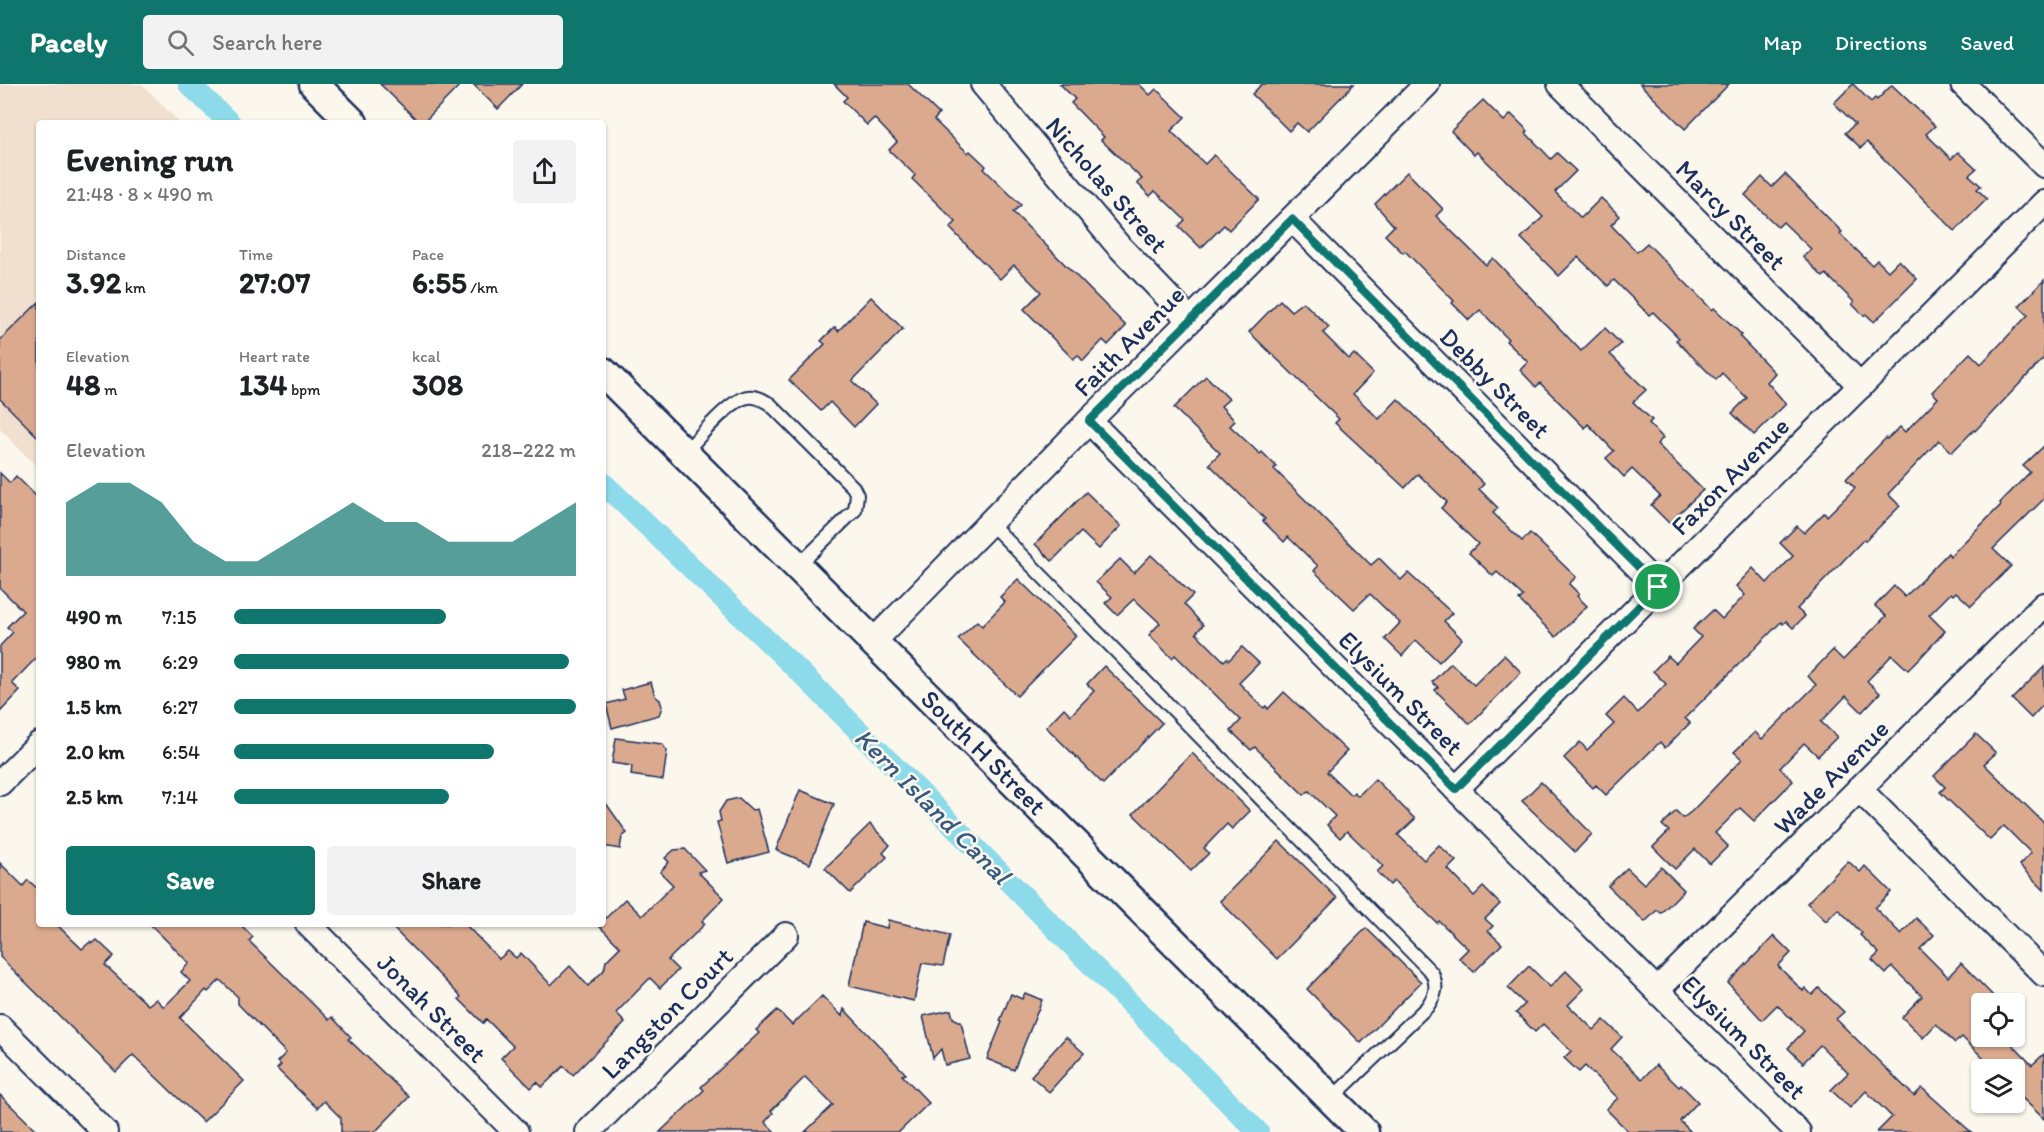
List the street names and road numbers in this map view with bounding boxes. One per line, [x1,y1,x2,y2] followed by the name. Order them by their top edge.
[1039,110,1175,260] street label: Nicholas Street
[1669,153,1793,277] street label: Marcy Street
[1067,279,1191,403] street label: Faith Avenue
[1433,321,1557,445] street label: Debby Street
[1664,410,1796,542] street label: Faxon Avenue
[1332,624,1470,762] street label: Elysium Street
[914,683,1053,822] street label: South H Street
[1767,713,1895,841] street label: Wade Avenue
[594,940,740,1086] street label: Langston Court
[371,947,494,1070] street label: Jonah Street
[1675,968,1813,1106] street label: Elysium Street

